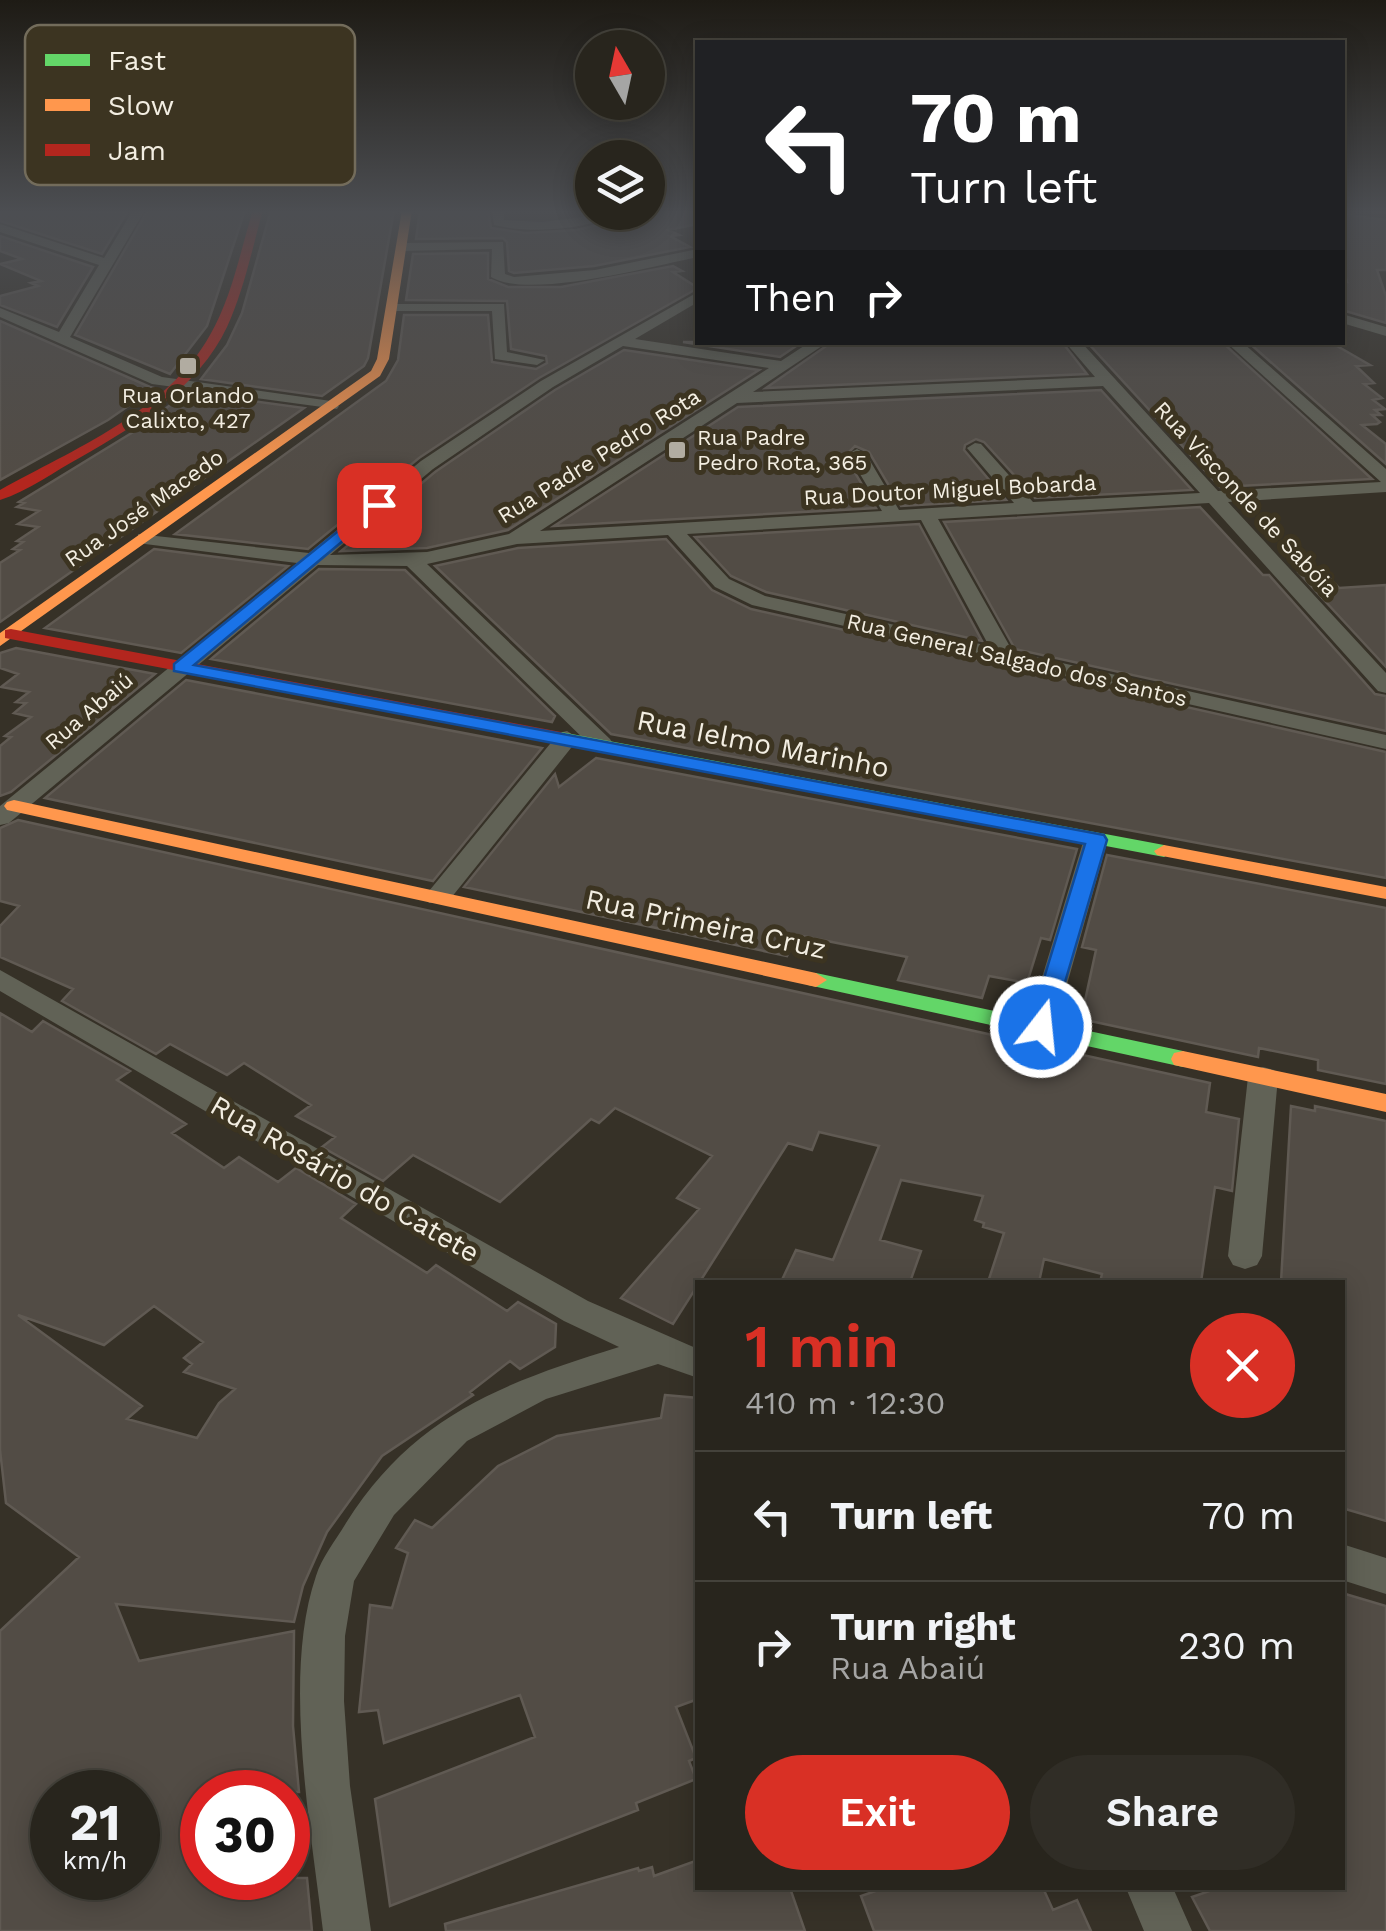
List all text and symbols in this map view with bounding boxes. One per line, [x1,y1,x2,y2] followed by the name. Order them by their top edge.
[25,25,355,185] legend
[575,30,665,120] north arrow
[575,30,665,230] map controls
[108,44,166,77] text: Fast
[910,77,1082,159] text: 70 m
[745,80,875,210] icon: left
[108,89,174,122] text: Slow
[108,134,166,167] text: Jam
[575,140,665,230] button: layers
[910,161,1097,214] text: Turn left
[856,270,911,325] icon: right
[745,276,836,320] text: Then
[177,355,199,377] marker: Rua Orlando Calixto, 427
[122,383,254,433] place label: Rua Orlando Calixto, 427
[493,383,705,529] street label: Rua Padre Pedro Rota
[1149,396,1343,602] street label: Rua Visconde de Sabóia
[697,425,867,475] place label: Rua Padre Pedro Rota, 365
[666,439,688,461] marker: Rua Padre Pedro Rota, 365
[60,444,228,572] street label: Rua José Macedo
[337,463,422,548] pin
[803,470,1097,510] street label: Rua Doutor Miguel Bobarda
[352,478,407,533] icon: arrive
[844,609,1190,711] street label: Rua General Salgado dos Santos
[40,667,138,755] street label: Rua Abaiú
[634,703,892,785] street label: Rua Ielmo Marinho
[583,882,829,966] street label: Rua Primeira Cruz
[989,975,1093,1079] position arrow
[205,1088,485,1270] street label: Rua Rosário do Catete
[745,1311,899,1382] text: 1 min
[1190,1313,1295,1418] button: close
[745,1384,945,1422] text: 410 m · 12:30
[745,1489,800,1544] icon: left
[830,1494,992,1538] text: Turn left
[1202,1494,1295,1538] text: 70 m
[830,1605,1016,1649] text: Turn right
[745,1619,800,1674] icon: right
[1178,1624,1295,1668] text: 230 m
[830,1649,985,1687] text: Rua Abaiú
[745,1755,1010,1870] button: Exit
[1030,1755,1295,1870] button: Share
[180,1770,310,1900] speed limit sign: 30
[69,1793,121,1852] text: 21
[63,1846,127,1875] text: km/h

